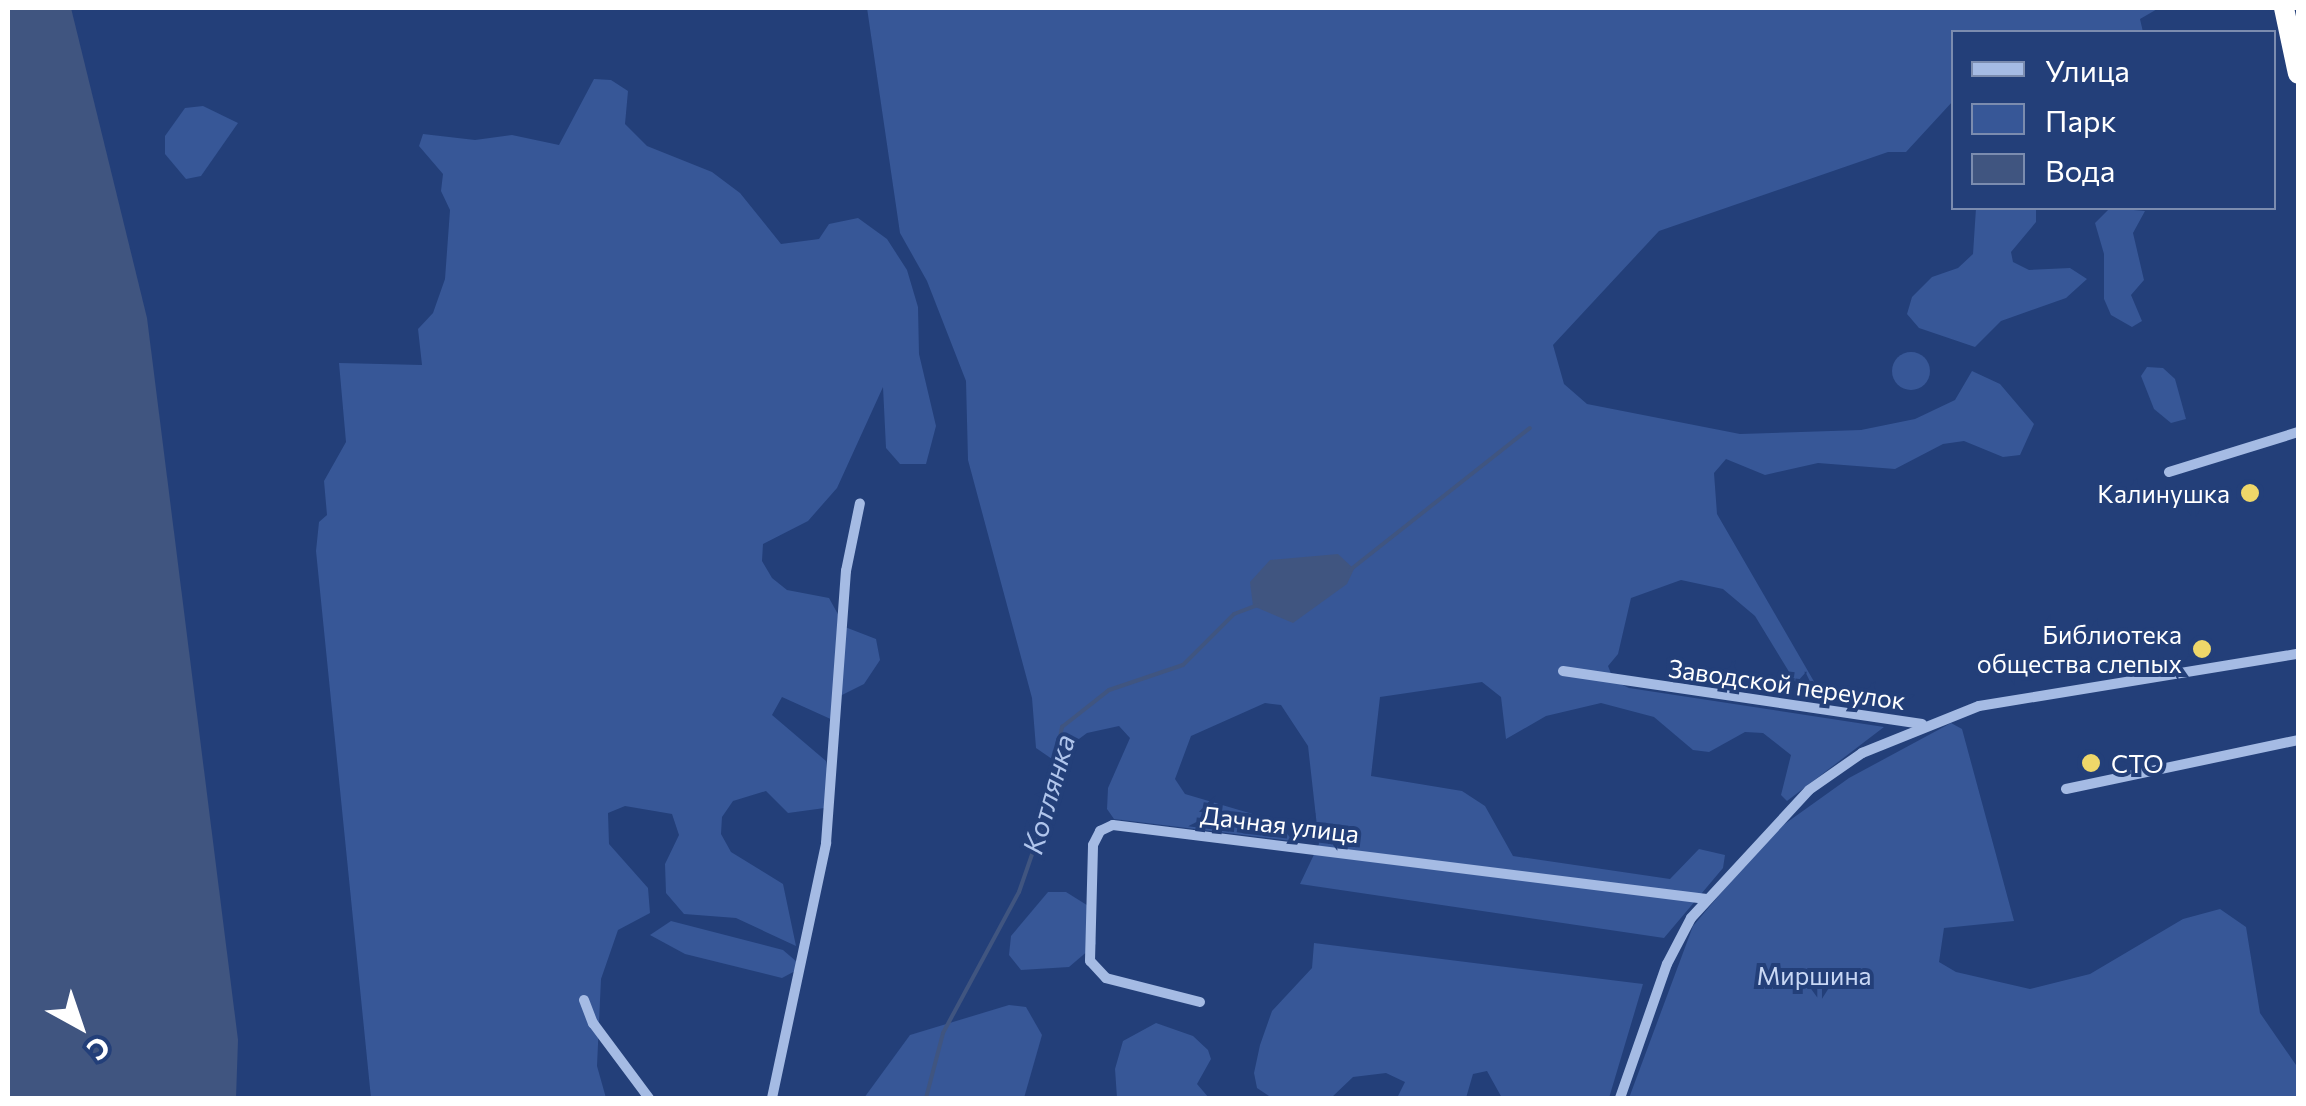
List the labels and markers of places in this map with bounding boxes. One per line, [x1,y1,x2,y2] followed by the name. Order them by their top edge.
[2097,478,2230,508] place label: Калинушка
[2239,482,2261,504] marker: Калинушка
[1977,620,2182,679] place label: Библиотека общества слепых
[2191,638,2213,660] marker: Библиотека общества слепых
[2111,748,2164,778] place label: СТО
[2080,752,2102,774] marker: СТО

